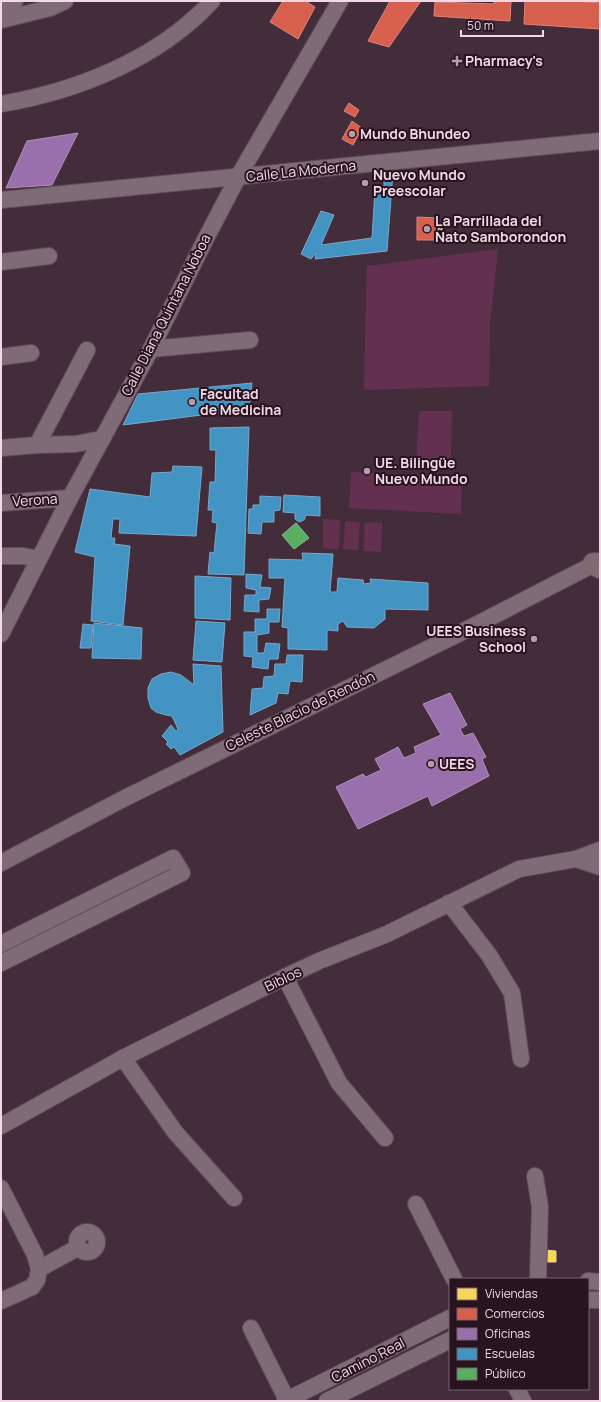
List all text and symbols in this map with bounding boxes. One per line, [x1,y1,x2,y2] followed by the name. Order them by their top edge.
[461,12,543,38] scale bar
[467,17,494,34] text: 50 m
[465,51,543,70] place label: Pharmacy's
[452,56,462,66] marker: Pharmacy's
[360,124,471,143] place label: Mundo Bhundeo
[347,129,357,139] marker: Mundo Bhundeo
[245,155,357,186] street label: Calle La Moderna
[373,165,466,200] place label: Nuevo Mundo Preescolar
[360,178,370,188] marker: Nuevo Mundo Preescolar
[435,211,566,246] place label: La Parrillada del Ñato Samborondon
[422,224,432,234] marker: La Parrillada del Ñato Samborondon
[116,231,215,399] street label: Calle Diana Quintana Noboa
[200,384,281,419] place label: Facultad de Medicina
[187,397,197,407] marker: Facultad de Medicina
[375,453,468,488] place label: UE. Bilingüe Nuevo Mundo
[362,466,372,476] marker: UE. Bilingüe Nuevo Mundo
[12,488,58,511] street label: Verona
[426,621,526,656] place label: UEES Business School
[529,634,539,644] marker: UEES Business School
[222,666,378,755] street label: Celeste Blacio de Rendón
[439,754,475,773] place label: UEES
[426,759,436,769] marker: UEES
[261,961,304,996] street label: Biblos
[449,1278,589,1390] legend
[485,1285,538,1302] text: Viviendas
[485,1305,545,1322] text: Comercios
[485,1325,530,1342] text: Oficinas
[328,1333,408,1386] street label: Camino Real
[485,1345,535,1362] text: Escuelas
[485,1365,526,1382] text: Público

